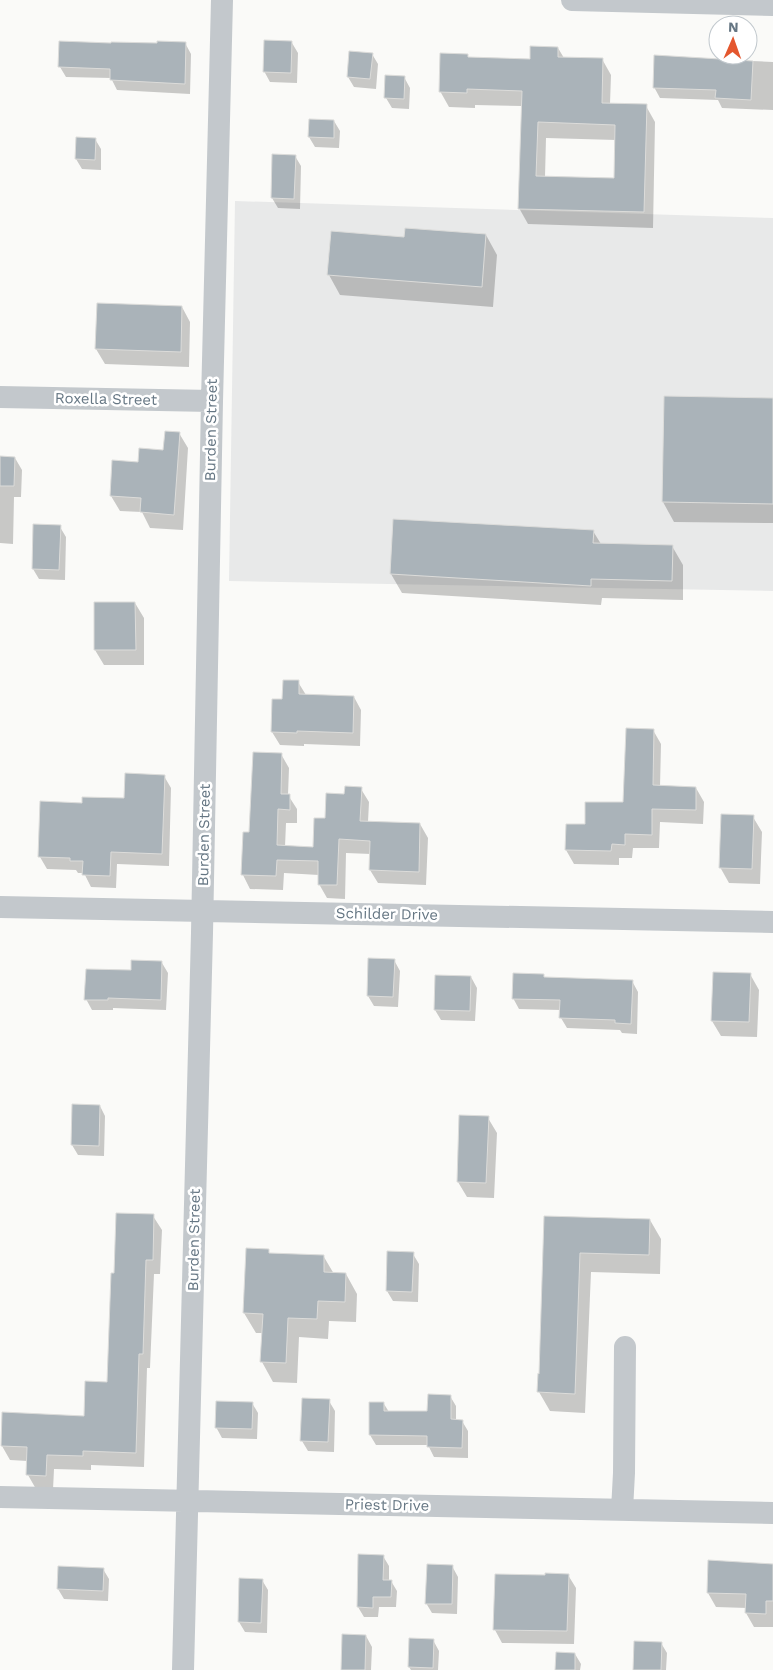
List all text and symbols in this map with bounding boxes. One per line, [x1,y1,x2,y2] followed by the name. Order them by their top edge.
[708,15,758,65] north arrow
[728,19,739,35] text: N
[201,378,221,481] street label: Burden Street
[55,389,158,409] street label: Roxella Street
[194,783,214,886] street label: Burden Street
[336,904,438,924] street label: Schilder Drive
[184,1188,204,1291] street label: Burden Street
[345,1495,429,1515] street label: Priest Drive

